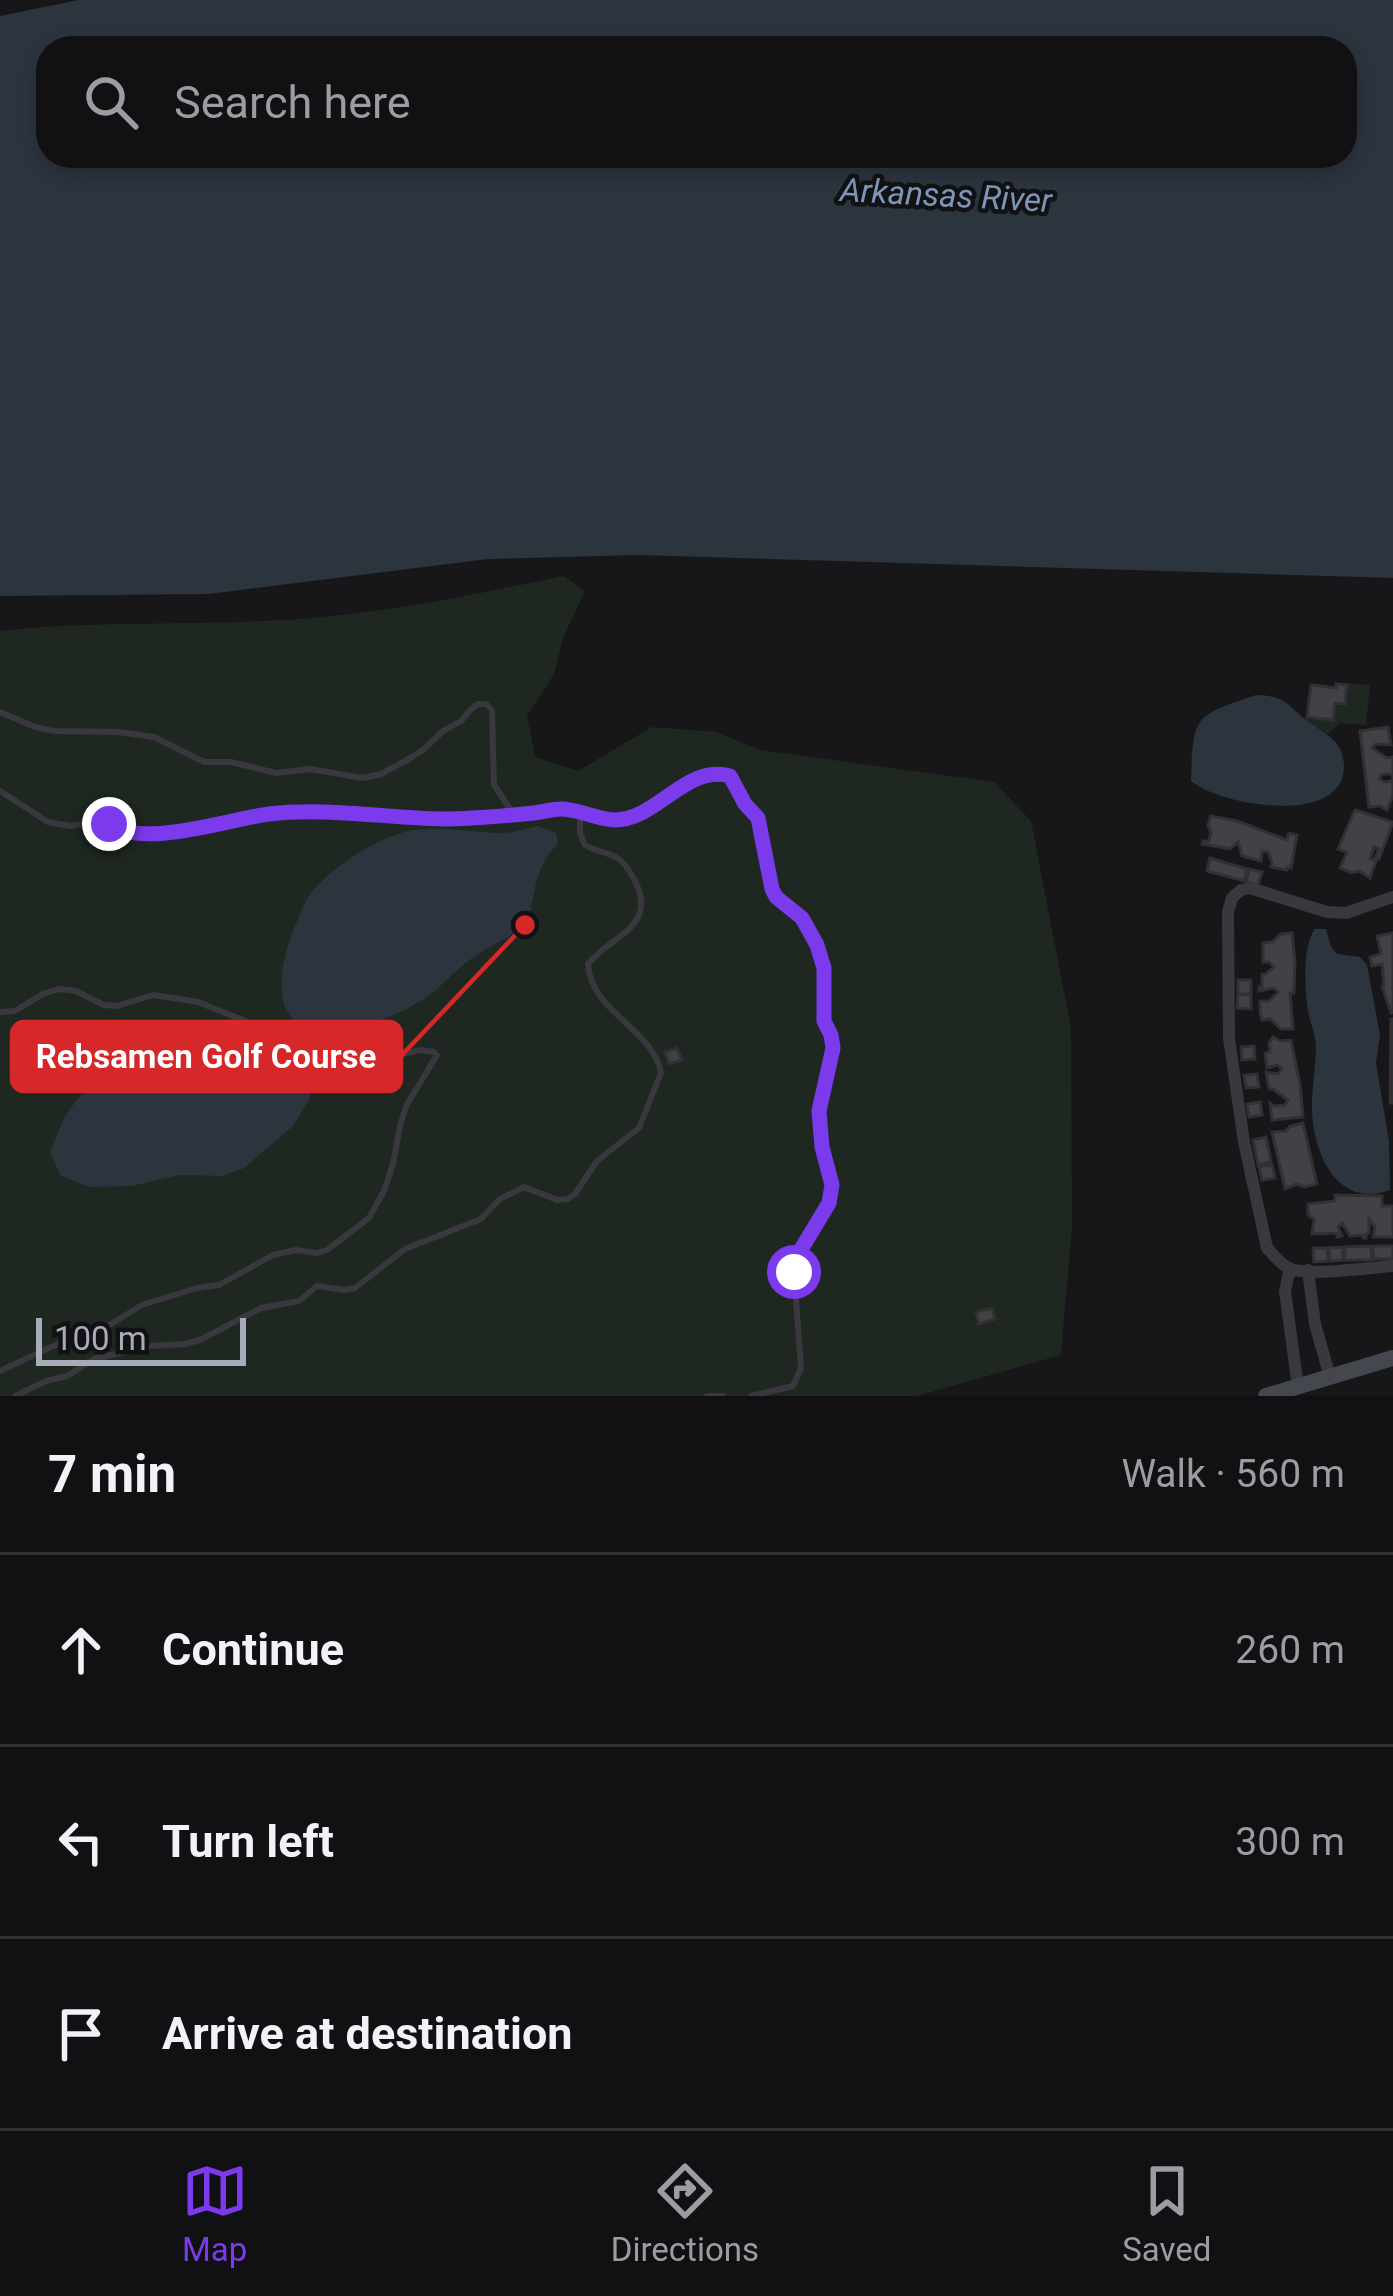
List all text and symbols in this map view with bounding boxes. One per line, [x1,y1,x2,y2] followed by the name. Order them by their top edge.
[36,36,1357,168] search box
[78,69,144,135] icon: search
[174,76,411,129] text: Search here
[837,170,1054,220] water label: Arkansas River
[82,797,136,851] route end
[12,1022,401,1091] callout: Rebsamen Golf Course
[36,1037,376,1076] text: Rebsamen Golf Course
[767,1245,821,1299] route start
[36,1312,246,1365] scale bar
[54,1319,147,1358] text: 100 m
[48,1445,176,1504] text: 7 min
[1121,1451,1345,1497] text: Walk · 560 m
[48,1617,114,1683] icon: ahead
[162,1623,344,1676] text: Continue
[1235,1627,1345,1673] text: 260 m
[48,1809,114,1875] icon: left
[162,1815,334,1868] text: Turn left
[1235,1819,1345,1865] text: 300 m
[48,2001,114,2067] icon: arrive
[162,2007,573,2060] text: Arrive at destination
[182,2158,248,2269] tab: Map
[611,2158,759,2269] tab: Directions
[1122,2158,1211,2269] tab: Saved

